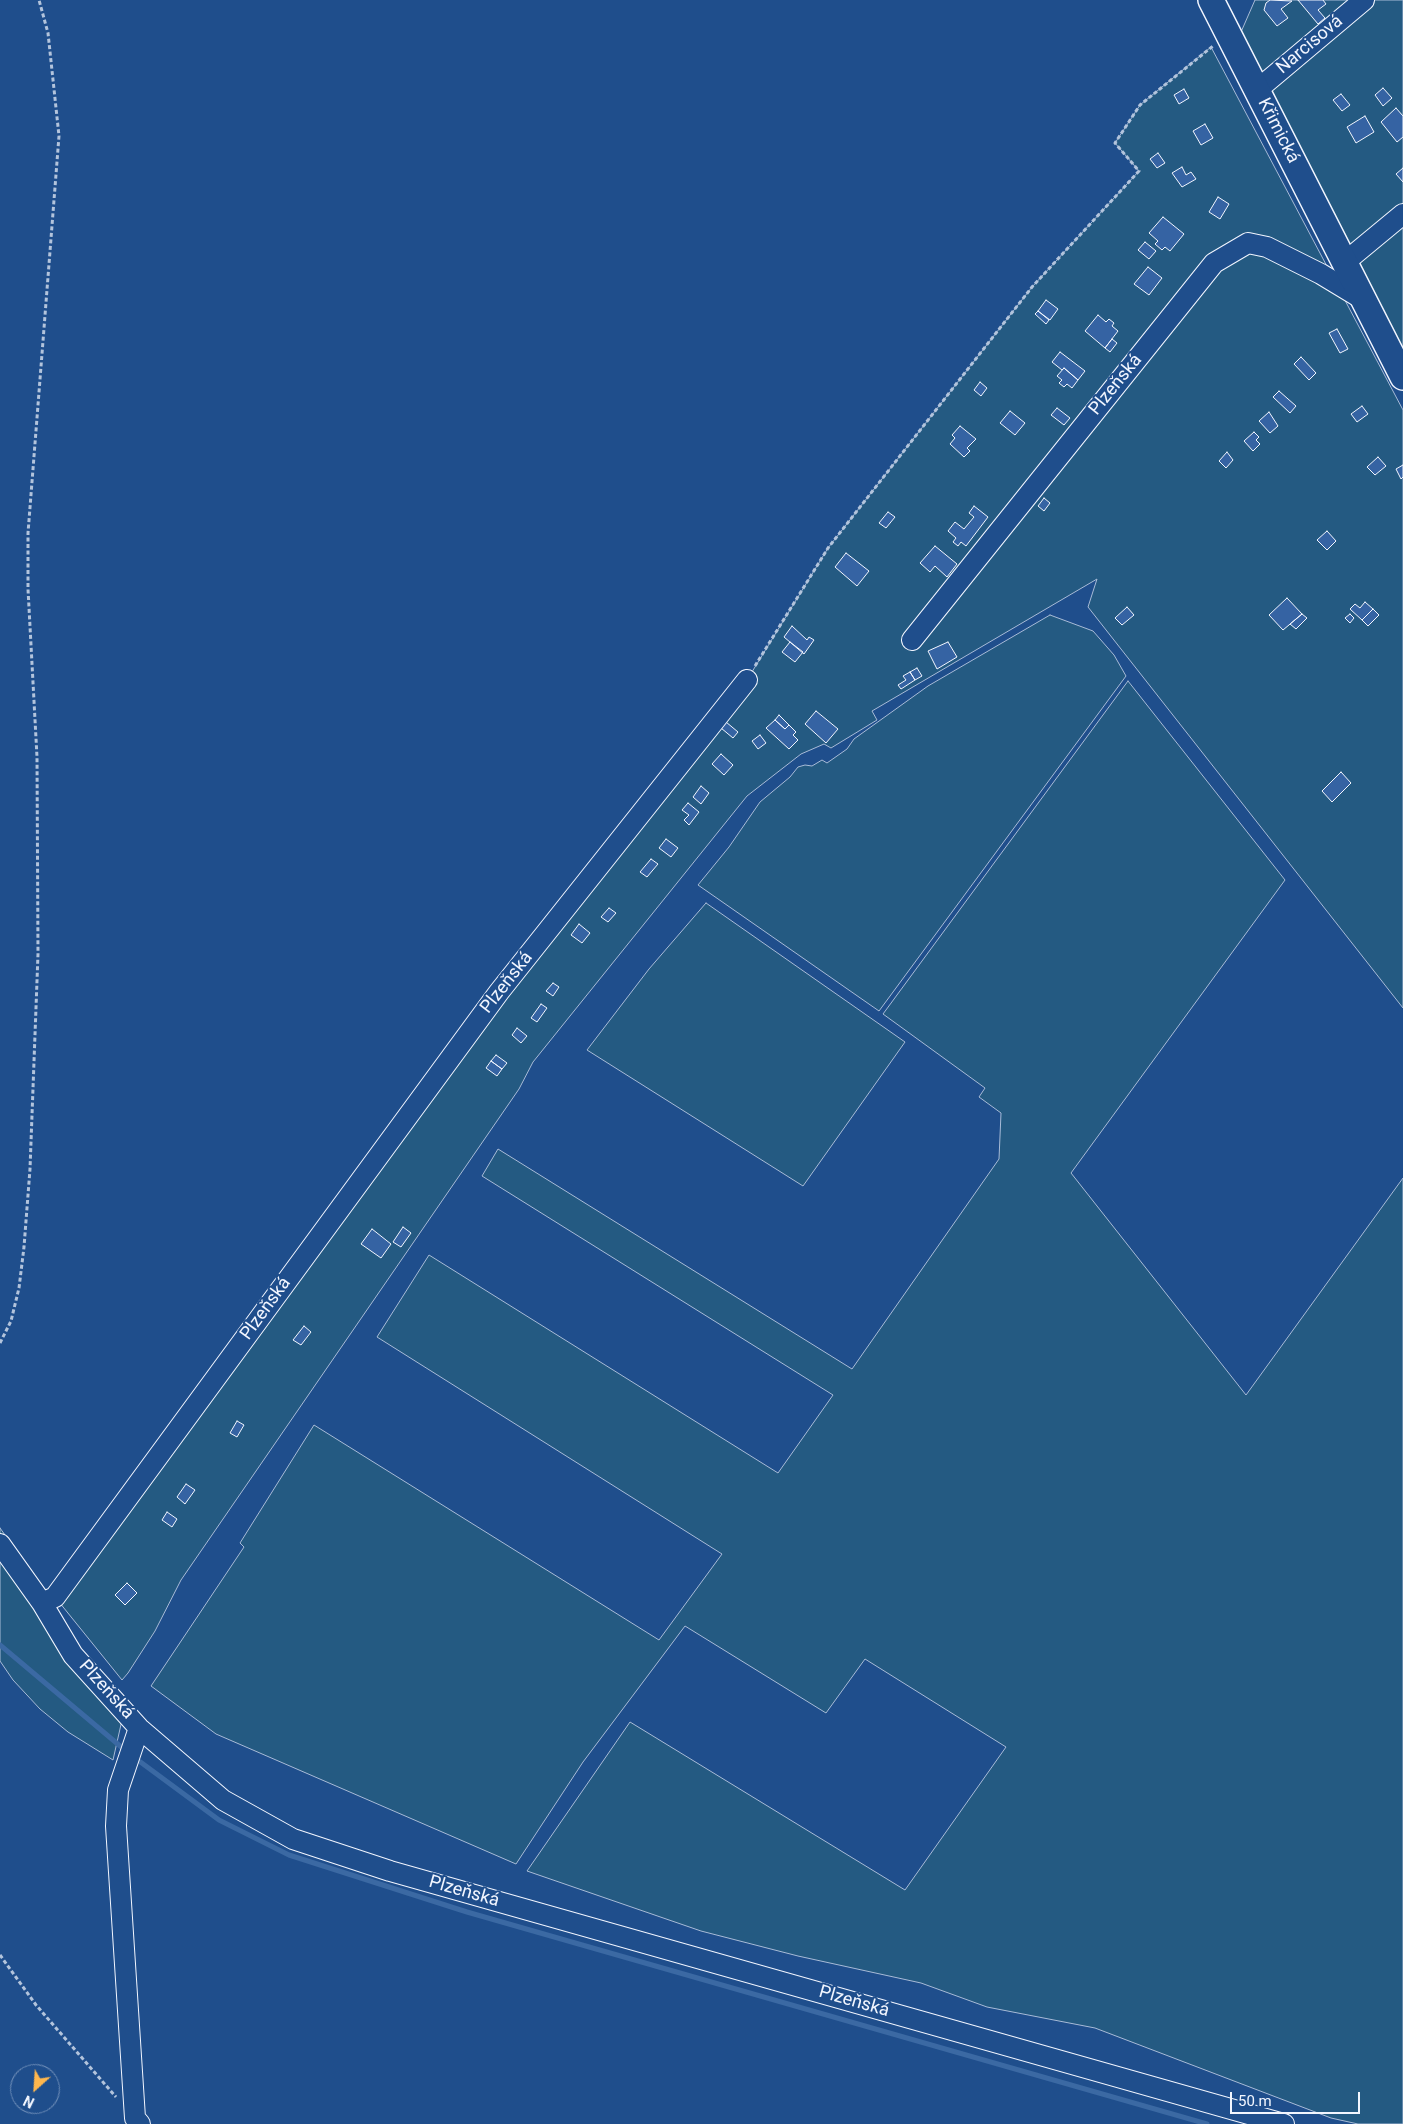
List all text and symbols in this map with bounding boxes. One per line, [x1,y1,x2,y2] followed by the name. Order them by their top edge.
[1272,11,1348,79] street label: Narcisová
[1252,95,1304,167] street label: Křimická
[1085,350,1147,420] street label: Plzeňská
[476,948,538,1018] street label: Plzeňská
[236,1273,296,1345] street label: Plzeňská
[74,1656,138,1724] street label: Plzeňská
[426,1872,502,1912] street label: Plzeňská
[816,1982,892,2022] street label: Plzeňská
[10,2064,60,2114] north arrow
[1233,2082,1363,2114] scale bar
[21,2092,37,2111] text: N
[1238,2092,1272,2110] text: 50 m

